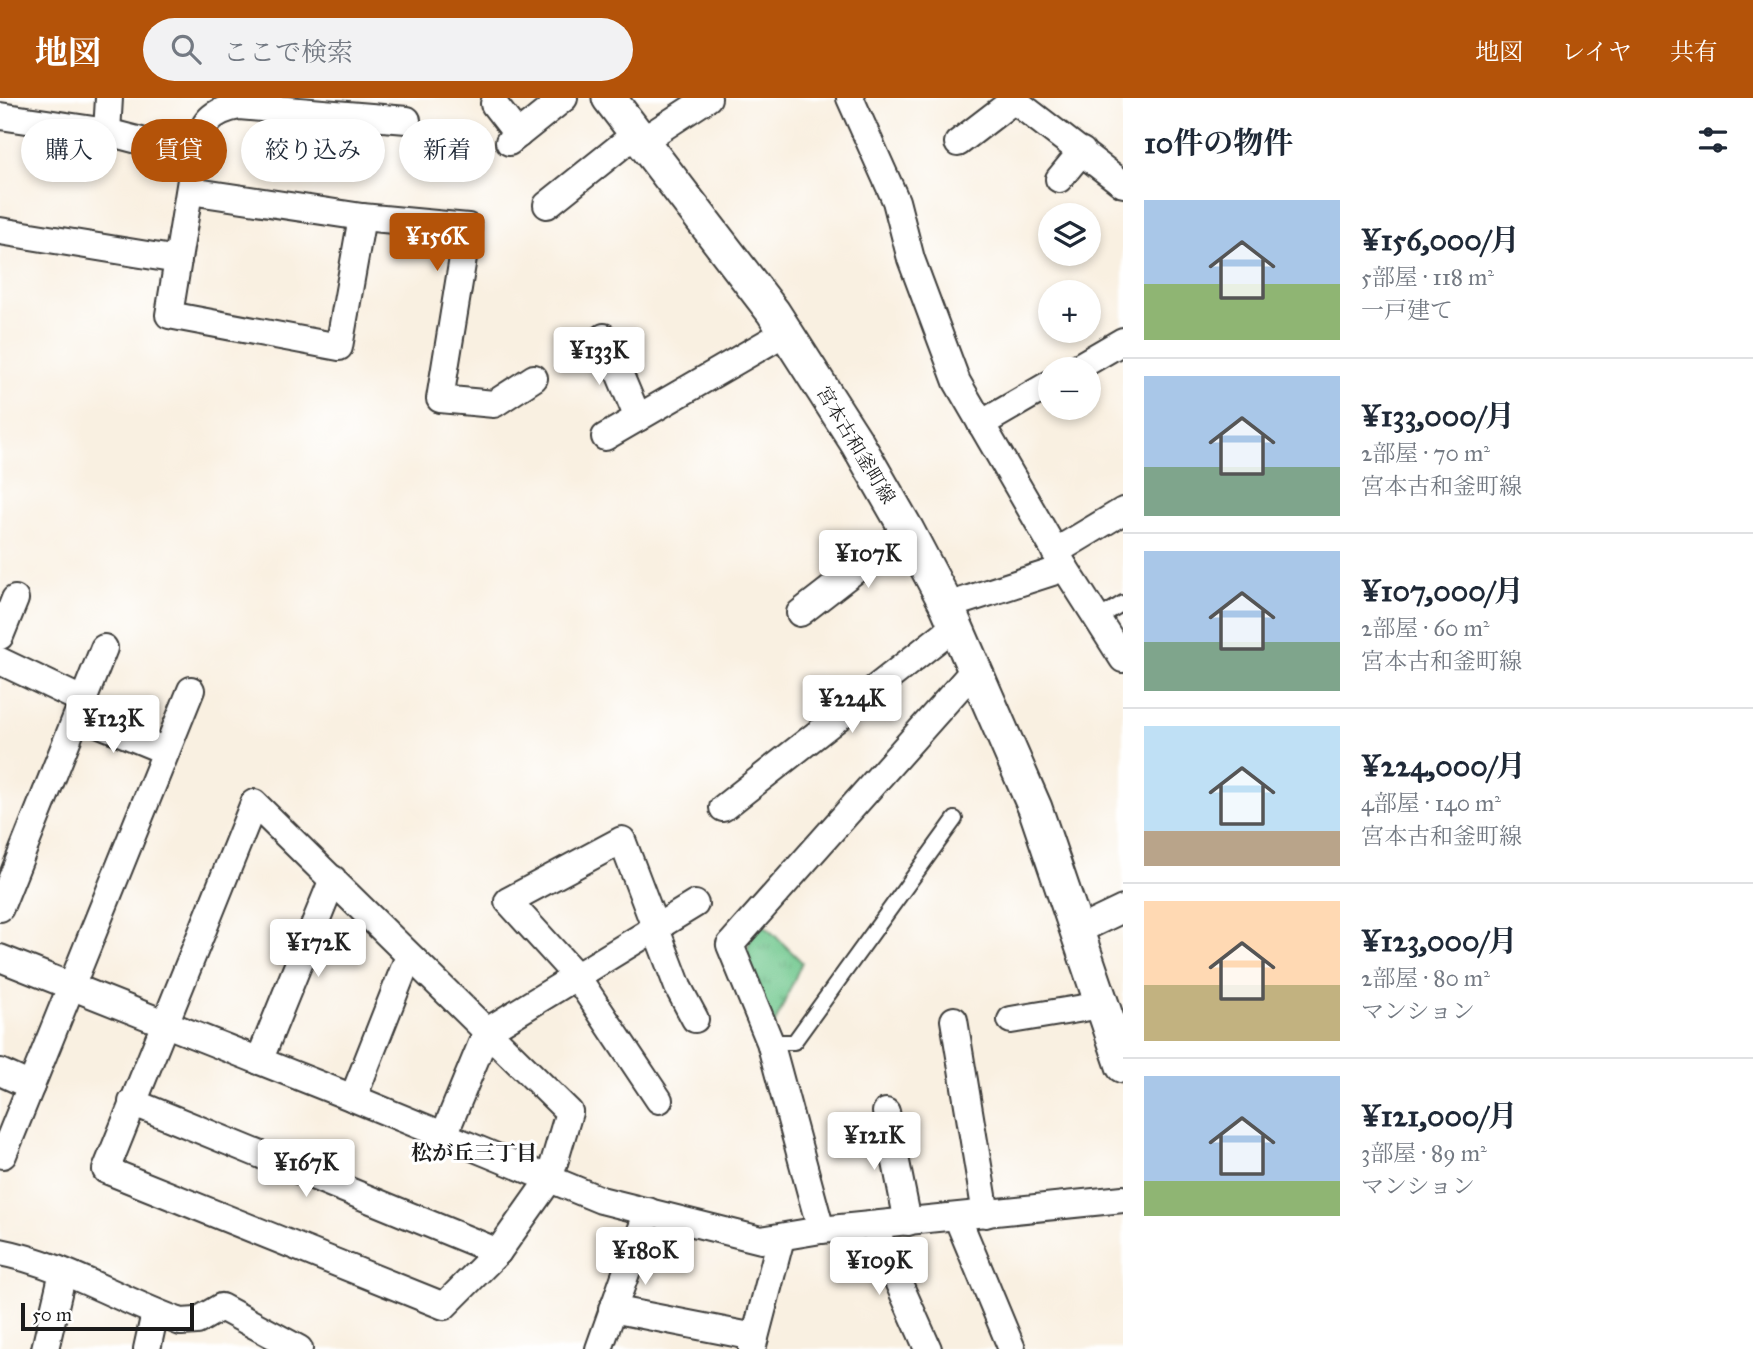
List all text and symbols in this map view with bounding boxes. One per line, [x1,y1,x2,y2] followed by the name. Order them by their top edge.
[143,18,633,81] search box
[167,30,205,68] icon: search
[35,33,101,73] text: 地図
[223,36,353,68] text: ここで検索
[1475,37,1523,67] text: 地図
[1561,37,1632,67] text: レイヤ
[1670,37,1718,67] text: 共有
[21,119,117,182] chip: 購入
[131,119,227,182] chip: 賃貸
[241,119,385,182] chip: 絞り込み
[399,119,495,182] chip: 新着
[1694,121,1732,159] icon: filters
[1144,125,1293,161] text: 10件の物件
[1038,203,1101,420] map controls
[1038,203,1101,266] button: layers
[388,214,486,273] pin: ¥156K
[406,222,468,250] text: ¥156K
[1361,222,1520,258] text: ¥156,000/月
[1200,228,1284,312] icon: home
[1361,263,1494,291] text: 5部屋 · 118 m²
[1038,280,1101,343] button: +
[1361,296,1453,324] text: 一戸建て
[550,328,648,387] pin: ¥133K
[570,336,628,364] text: ¥133K
[1038,357,1101,420] button: −
[812,382,900,508] street label: 宮本古和釜町線
[1361,398,1515,434] text: ¥133,000/月
[1200,404,1284,488] icon: home
[1361,439,1490,467] text: 2部屋 · 70 m²
[1361,472,1522,500] text: 宮本古和釜町線
[819,531,917,590] pin: ¥107K
[835,539,901,567] text: ¥107K
[1361,573,1524,609] text: ¥107,000/月
[1200,579,1284,663] icon: home
[1361,614,1489,642] text: 2部屋 · 60 m²
[1361,647,1522,675] text: 宮本古和釜町線
[803,676,901,735] pin: ¥224K
[819,684,885,712] text: ¥224K
[64,696,162,755] pin: ¥123K
[82,704,144,732] text: ¥123K
[1361,748,1526,784] text: ¥224,000/月
[1200,754,1284,838] icon: home
[1361,789,1501,817] text: 4部屋 · 140 m²
[1361,822,1522,850] text: 宮本古和釜町線
[269,920,367,979] pin: ¥172K
[1361,923,1518,959] text: ¥123,000/月
[286,928,350,956] text: ¥172K
[1200,929,1284,1013] icon: home
[1361,964,1490,992] text: 2部屋 · 80 m²
[1361,997,1475,1025] text: マンション
[1361,1098,1517,1134] text: ¥121,000/月
[1200,1104,1284,1188] icon: home
[825,1112,923,1172] pin: ¥121K
[844,1121,904,1149] text: ¥121K
[1361,1139,1487,1167] text: 3部屋 · 89 m²
[257,1140,355,1199] pin: ¥167K
[411,1140,537,1166] district label: 松が丘三丁目
[274,1148,338,1176] text: ¥167K
[1361,1172,1475,1200] text: マンション
[596,1228,694,1287] pin: ¥180K
[612,1236,678,1264] text: ¥180K
[830,1238,928,1297] pin: ¥109K
[846,1246,912,1274] text: ¥109K
[21,1300,194,1332] scale bar
[32,1303,72,1326] text: 50 m

